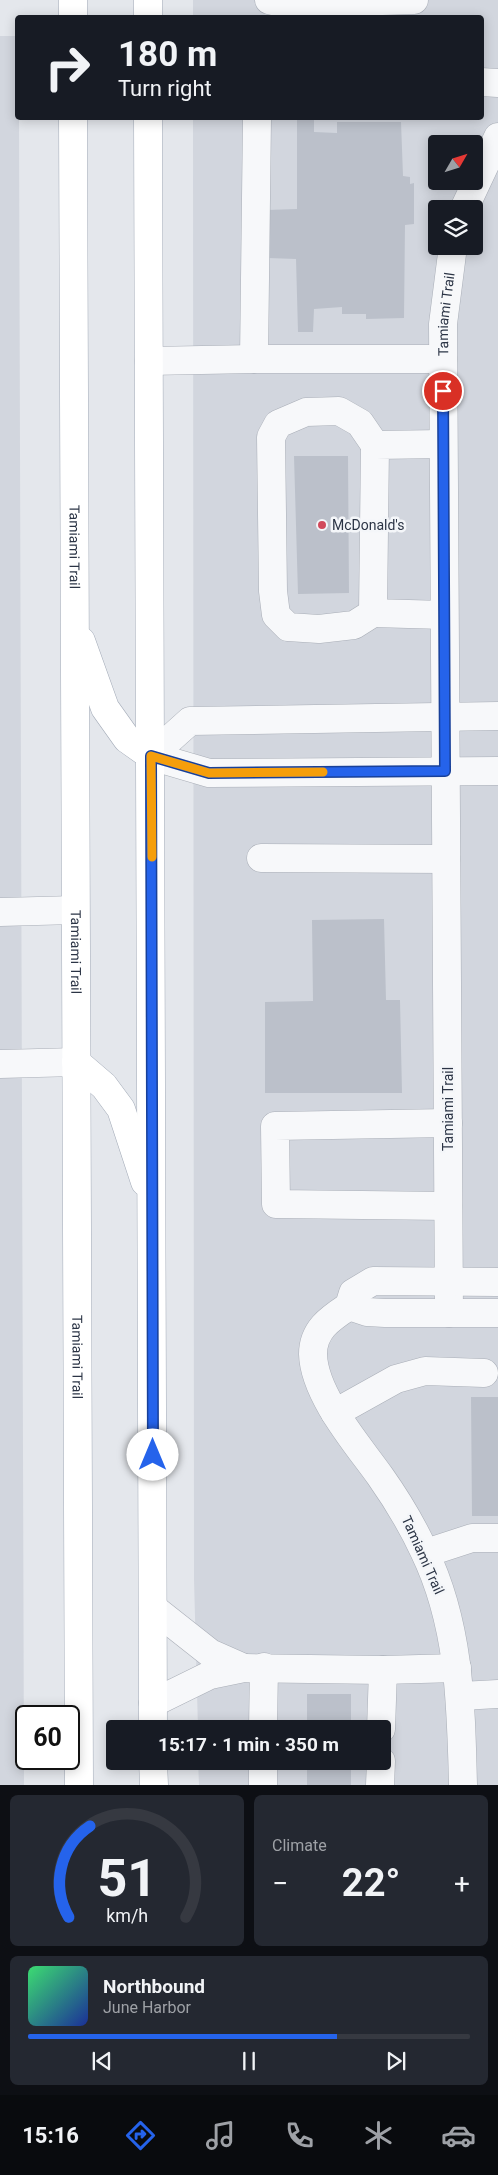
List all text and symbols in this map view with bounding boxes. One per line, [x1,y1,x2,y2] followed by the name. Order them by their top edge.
[118,34,217,75] text: 180 m
[35,35,100,100] icon: right
[118,76,212,101] text: Turn right
[428,135,482,190] north arrow
[428,135,483,255] map controls
[428,200,483,255] button: layers
[435,271,458,356] street label: Tamiami Trail
[422,370,464,412] pin
[429,377,457,405] icon: arrive
[66,505,83,589] street label: Tamiami Trail
[332,517,405,533] place label: McDonald's
[316,519,328,531] marker: McDonald's
[68,910,84,994] street label: Tamiami Trail
[440,1067,456,1151] street label: Tamiami Trail
[69,1315,86,1399] street label: Tamiami Trail
[126,1428,178,1480] position arrow
[399,1513,447,1597] street label: Tamiami Trail
[15,1705,80,1770] speed limit sign: 60
[158,1733,339,1756] text: 15:17 · 1 min · 350 m
[272,1836,327,1855] text: Climate
[97,1848,157,1909] text: 51
[342,1861,400,1905] text: 22°
[272,1867,288,1900] text: −
[454,1867,470,1900] text: +
[106,1905,148,1926] text: km/h
[103,1975,205,1998] text: Northbound
[103,1998,191,2017] text: June Harbor
[88,2047,116,2075] icon: previous
[235,2047,263,2075] icon: pause
[382,2047,410,2075] icon: next
[123,2118,158,2153] icon: directions
[203,2118,238,2153] icon: music
[282,2118,317,2153] icon: phone
[361,2118,396,2153] icon: climate
[441,2118,476,2153] icon: car
[22,2123,79,2148] text: 15:16

